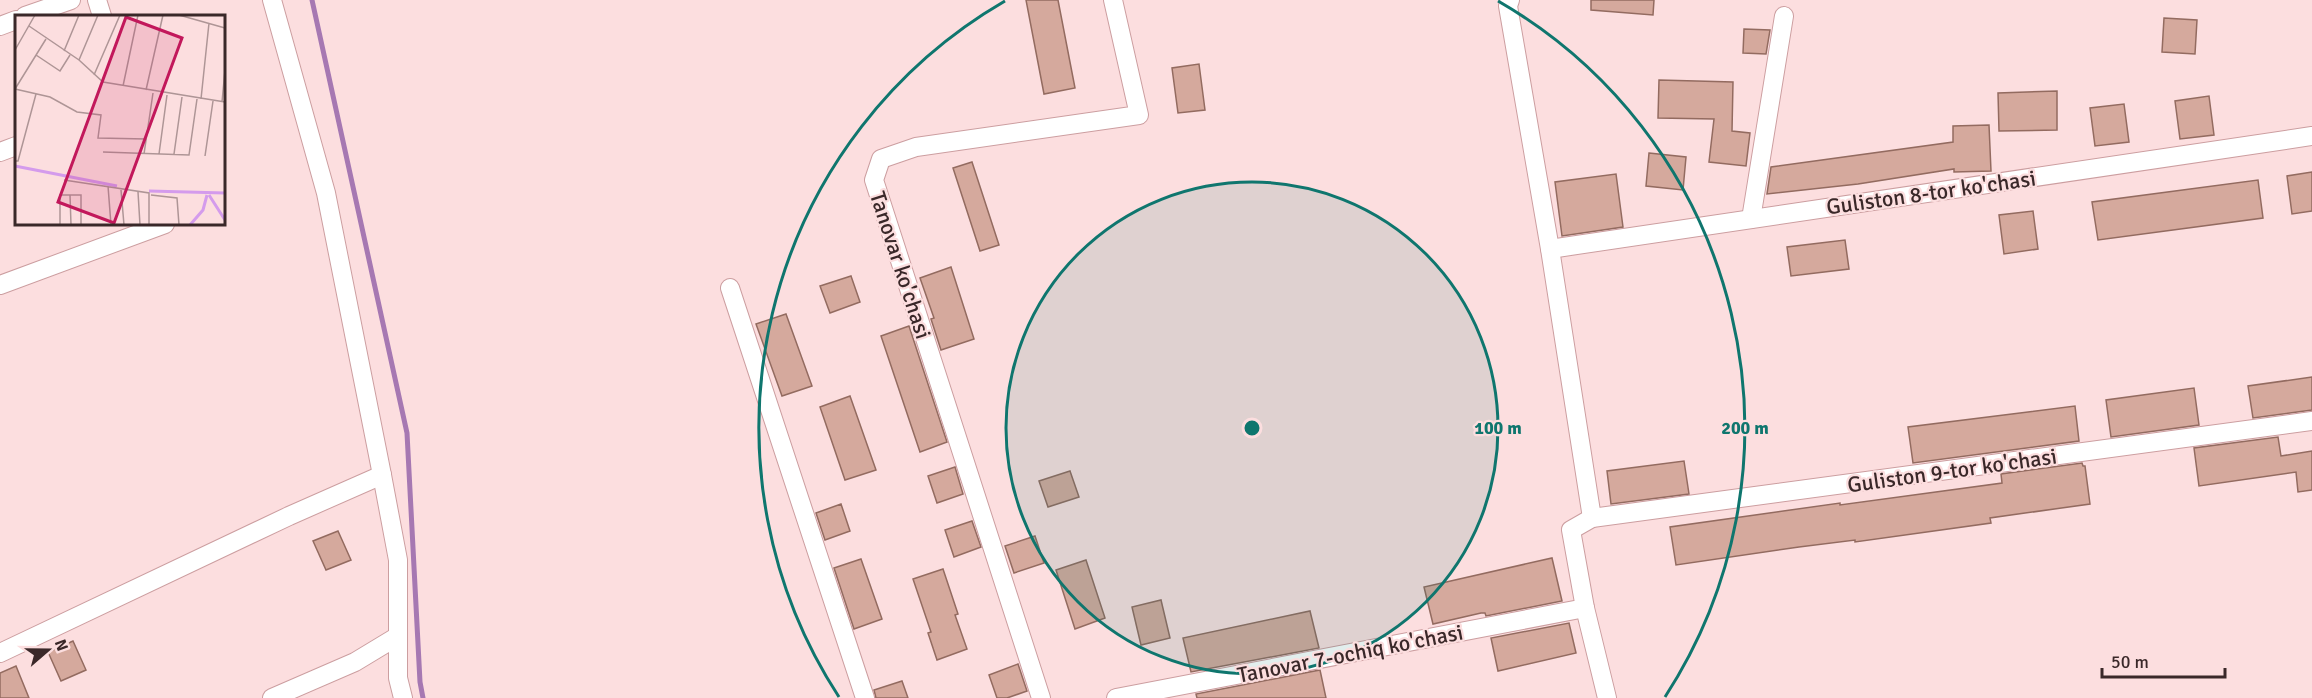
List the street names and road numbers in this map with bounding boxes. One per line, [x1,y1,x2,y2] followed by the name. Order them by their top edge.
[1825,164,2037,221] street label: Guliston 8-tor ko'chasi
[864,188,937,342] street label: Tanovar ko'chasi
[1846,442,2058,499] street label: Guliston 9-tor ko'chasi
[1235,618,1465,689] street label: Tanovar 7-ochiq ko'chasi

